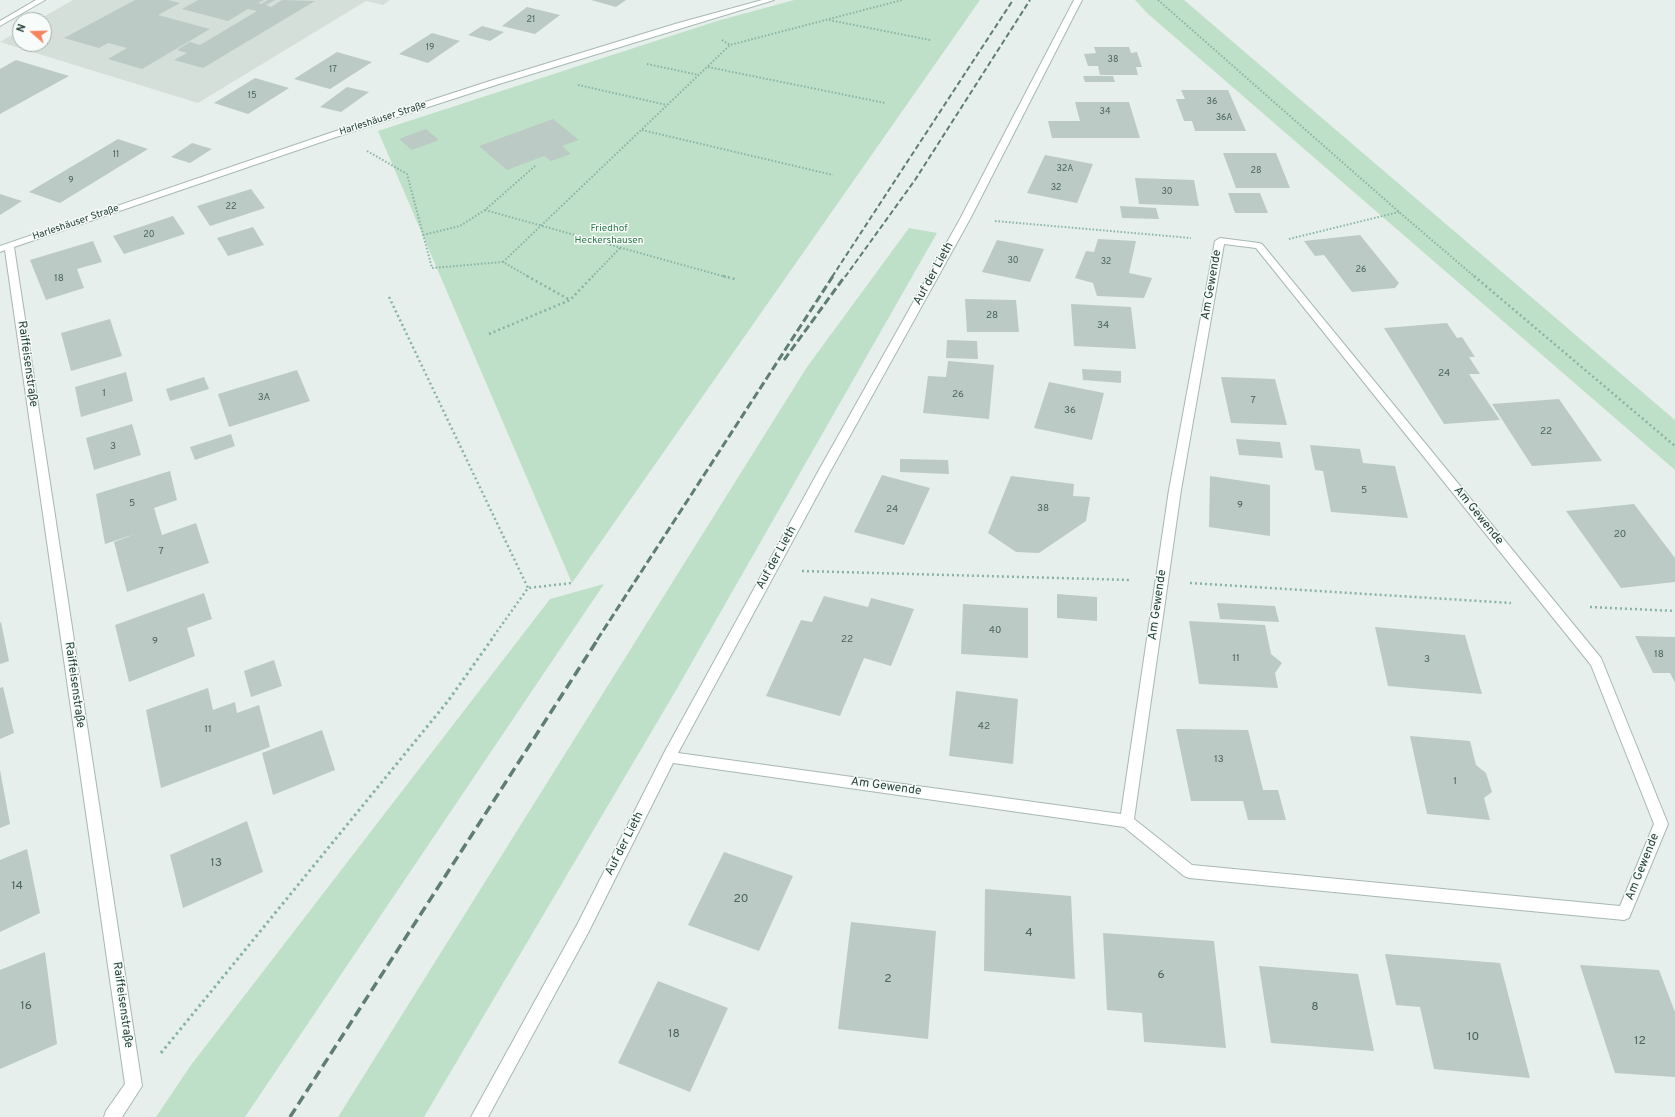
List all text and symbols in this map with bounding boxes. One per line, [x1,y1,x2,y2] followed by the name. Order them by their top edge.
[12,12,52,52] north arrow
[527,15,535,25] house number: 21
[14,22,30,34] text: N
[426,43,434,53] house number: 19
[1108,55,1118,65] house number: 38
[329,65,337,75] house number: 17
[248,91,256,101] house number: 15
[1207,97,1217,107] house number: 36
[338,99,428,139] street label: Harleshäuser Straße
[1099,107,1111,117] house number: 34
[1216,113,1232,123] house number: 36A
[113,150,119,160] house number: 11
[1057,164,1073,174] house number: 32A
[1250,166,1262,176] house number: 28
[68,176,74,186] house number: 9
[1051,183,1061,193] house number: 32
[1161,187,1173,197] house number: 30
[225,202,237,212] house number: 22
[31,203,121,243] street label: Harleshäuser Straße
[575,223,643,246] park label: Friedhof Heckershausen
[143,230,155,240] house number: 20
[911,240,957,308] street label: Auf der Lieth
[1199,249,1225,321] street label: Am Gewende
[1007,256,1019,266] house number: 30
[1101,257,1111,267] house number: 32
[1356,265,1366,275] house number: 26
[54,273,64,285] house number: 18
[986,310,998,322] house number: 28
[14,320,40,408] street label: Raiffeisenstraße
[1097,320,1109,332] house number: 34
[1438,368,1450,380] house number: 24
[102,388,106,400] house number: 1
[952,389,964,401] house number: 26
[258,392,270,404] house number: 3A
[1250,395,1256,407] house number: 7
[1064,405,1076,417] house number: 36
[1540,426,1552,438] house number: 22
[110,441,116,453] house number: 3
[1450,484,1506,548] street label: Am Gewende
[1361,485,1367,497] house number: 5
[129,498,135,510] house number: 5
[1237,500,1243,512] house number: 9
[1037,503,1049,515] house number: 38
[886,504,898,516] house number: 24
[754,524,800,592] street label: Auf der Lieth
[1614,529,1626,541] house number: 20
[158,546,164,558] house number: 7
[1146,569,1170,641] street label: Am Gewende
[989,625,1001,637] house number: 40
[841,634,853,646] house number: 22
[152,636,158,648] house number: 9
[61,641,87,729] street label: Raiffeisenstraße
[1654,649,1664,661] house number: 18
[1232,653,1240,665] house number: 11
[1424,654,1430,666] house number: 3
[978,721,990,733] house number: 42
[204,724,212,736] house number: 11
[1214,754,1224,766] house number: 13
[850,775,922,799] street label: Am Gewende
[1453,776,1457,788] house number: 1
[603,810,647,878] street label: Auf der Lieth
[1623,831,1663,903] street label: Am Gewende
[210,857,222,871] house number: 13
[11,880,23,894] house number: 14
[733,893,749,907] house number: 20
[1025,927,1033,941] house number: 4
[109,961,135,1049] street label: Raiffeisenstraße
[1157,969,1165,983] house number: 6
[884,973,892,987] house number: 2
[20,1000,32,1014] house number: 16
[1311,1001,1319,1015] house number: 8
[668,1028,680,1042] house number: 18
[1467,1031,1479,1045] house number: 10
[1634,1035,1646,1049] house number: 12

